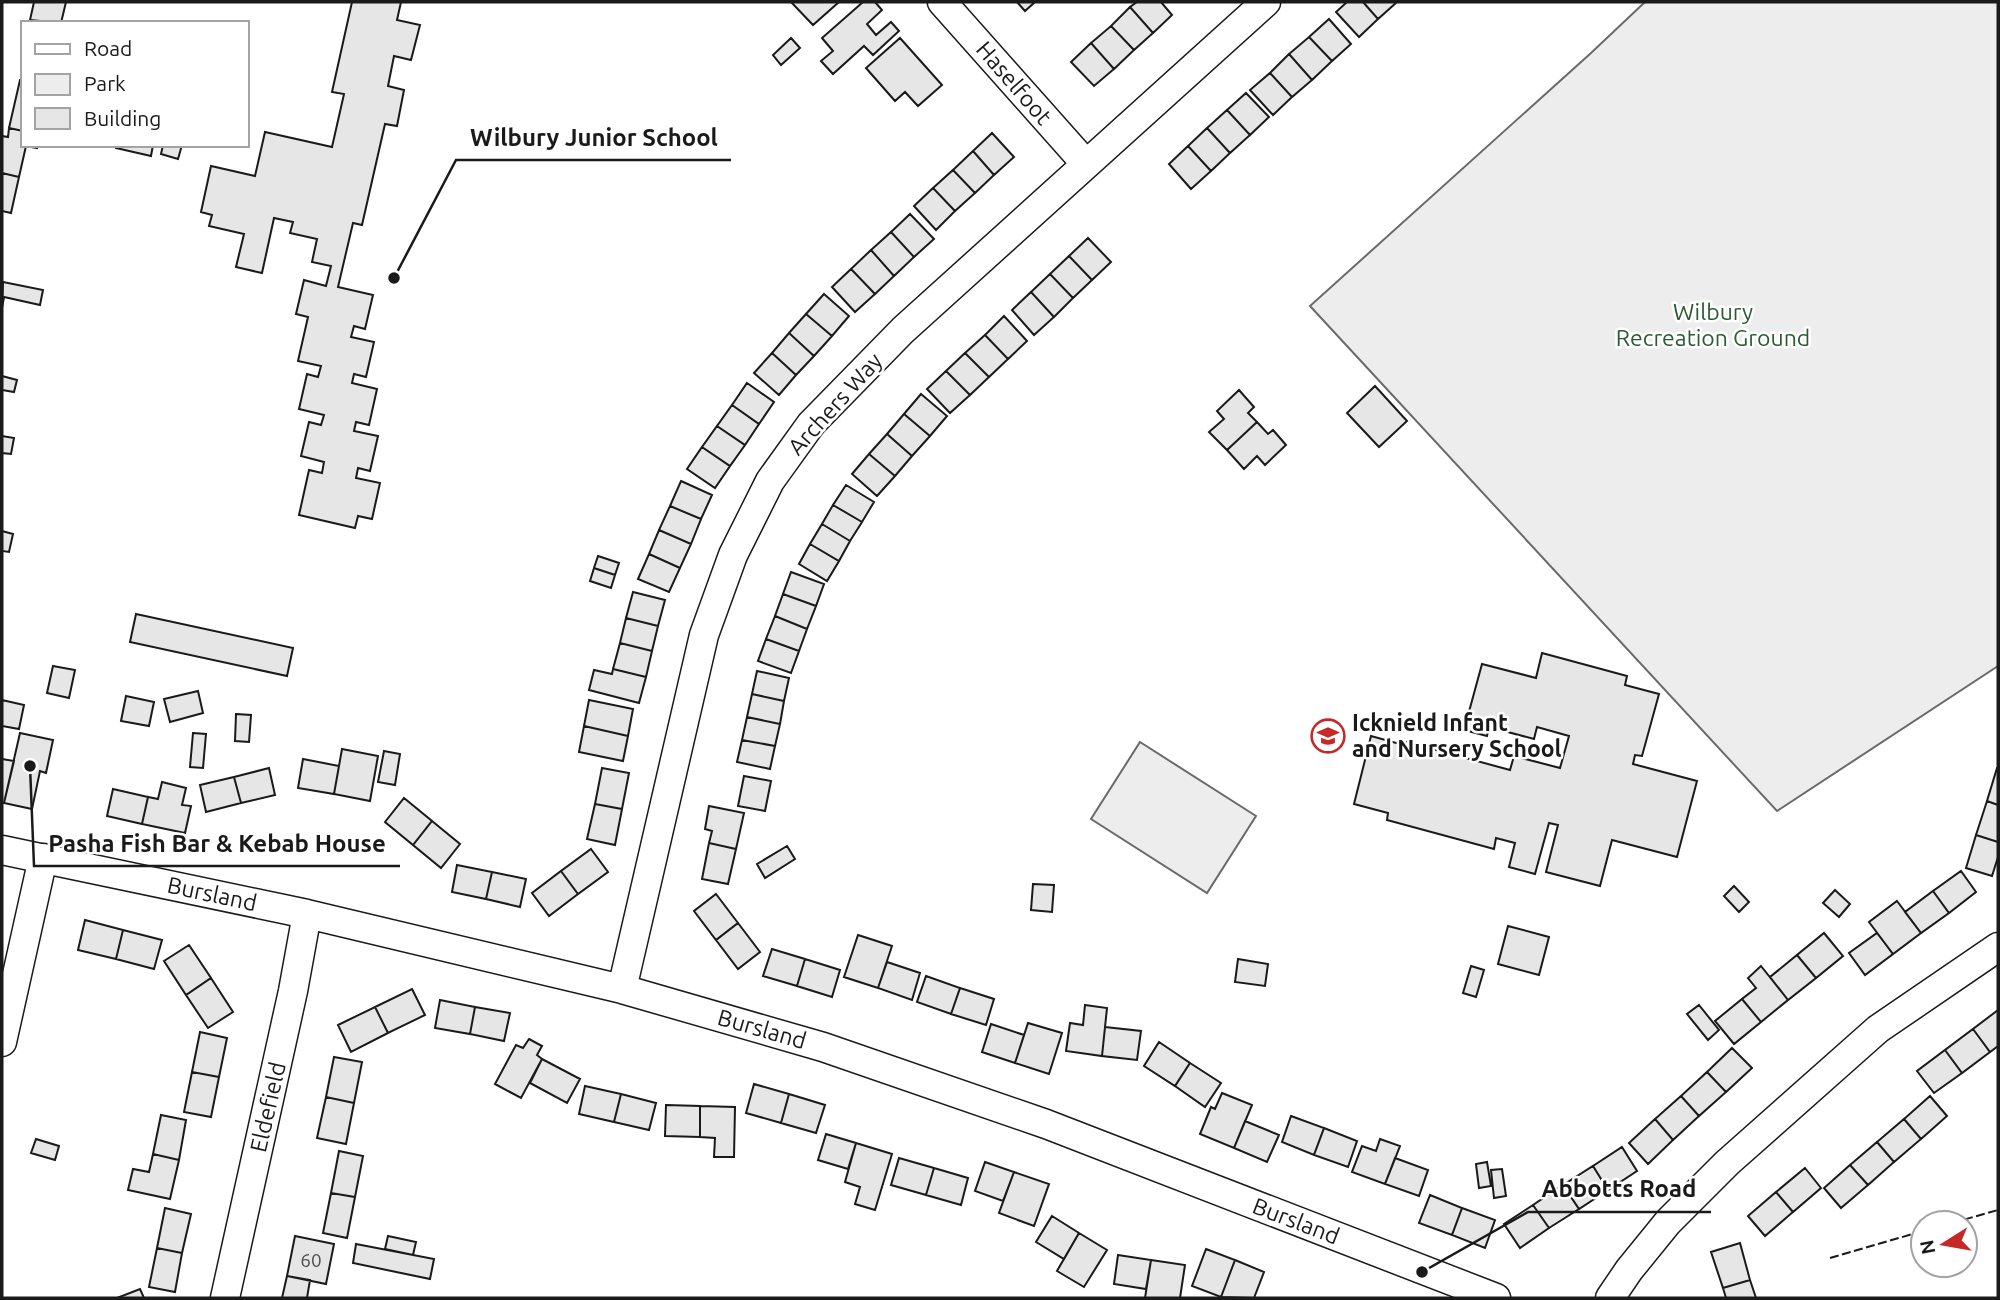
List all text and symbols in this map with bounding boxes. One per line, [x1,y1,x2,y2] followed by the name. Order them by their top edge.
[21,21,248,147] legend
[84,36,132,60] text: Road
[972,36,1057,129] street label: Haselfoot
[84,71,126,95] text: Park
[84,106,161,130] text: Building
[456,115,731,160] callout: Wilbury Junior School
[470,124,718,151] text: Wilbury Junior School
[1616,299,1810,350] park label: Wilbury Recreation Ground
[783,348,887,460] street label: Archers Way
[1352,710,1562,761] place label: Icknield Infant and Nursery School
[1309,717,1347,755] school or university icon: Icknield Infant and Nursery School
[34,821,400,866] callout: Pasha Fish Bar & Kebab House
[48,830,386,857] text: Pasha Fish Bar & Kebab House
[165,872,259,915] street label: Bursland
[715,1004,809,1053] street label: Bursland
[245,1059,290,1154] street label: Eldefield
[1528,1167,1711,1212] callout: Abbotts Road
[1542,1175,1696,1202] text: Abbotts Road
[1249,1193,1343,1248] street label: Bursland
[1909,1209,1979,1279] north arrow
[1915,1238,1939,1256] text: N
[300,1249,322,1271] house number: 60

